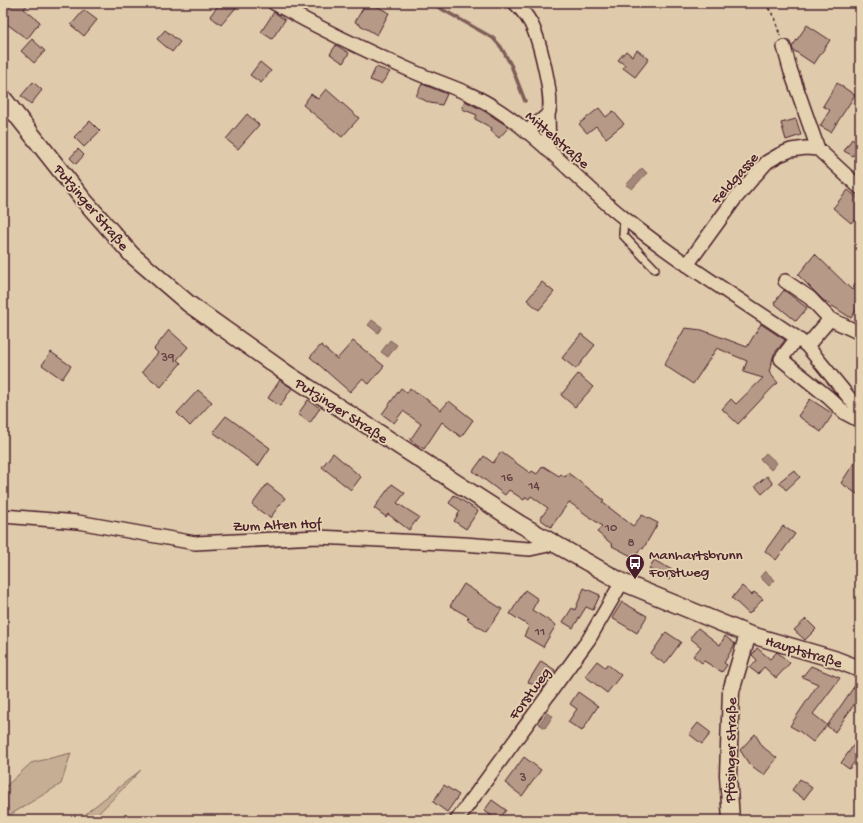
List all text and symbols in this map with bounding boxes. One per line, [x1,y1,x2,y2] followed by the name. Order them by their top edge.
[521,108,593,173] street label: Mittelstraße
[707,149,763,210] street label: Feldgasse
[48,161,132,255] street label: Putzinger Straße
[160,351,175,366] house number: 39
[290,374,391,449] street label: Putzinger Straße
[500,471,513,486] house number: 16
[527,479,540,494] house number: 14
[232,515,323,537] street label: Zum Alten Hof
[604,521,618,536] house number: 10
[627,536,635,551] house number: 8
[648,547,743,582] place label: Manhartsbrunn Forstweg
[624,552,646,580] bus stop icon: Manhartsbrunn Forstweg
[534,625,545,640] house number: 11
[763,633,844,673] street label: Hauptstraße
[505,664,556,725] street label: Forstweg
[722,697,742,804] street label: Pfösinger Straße
[519,771,527,786] house number: 3

